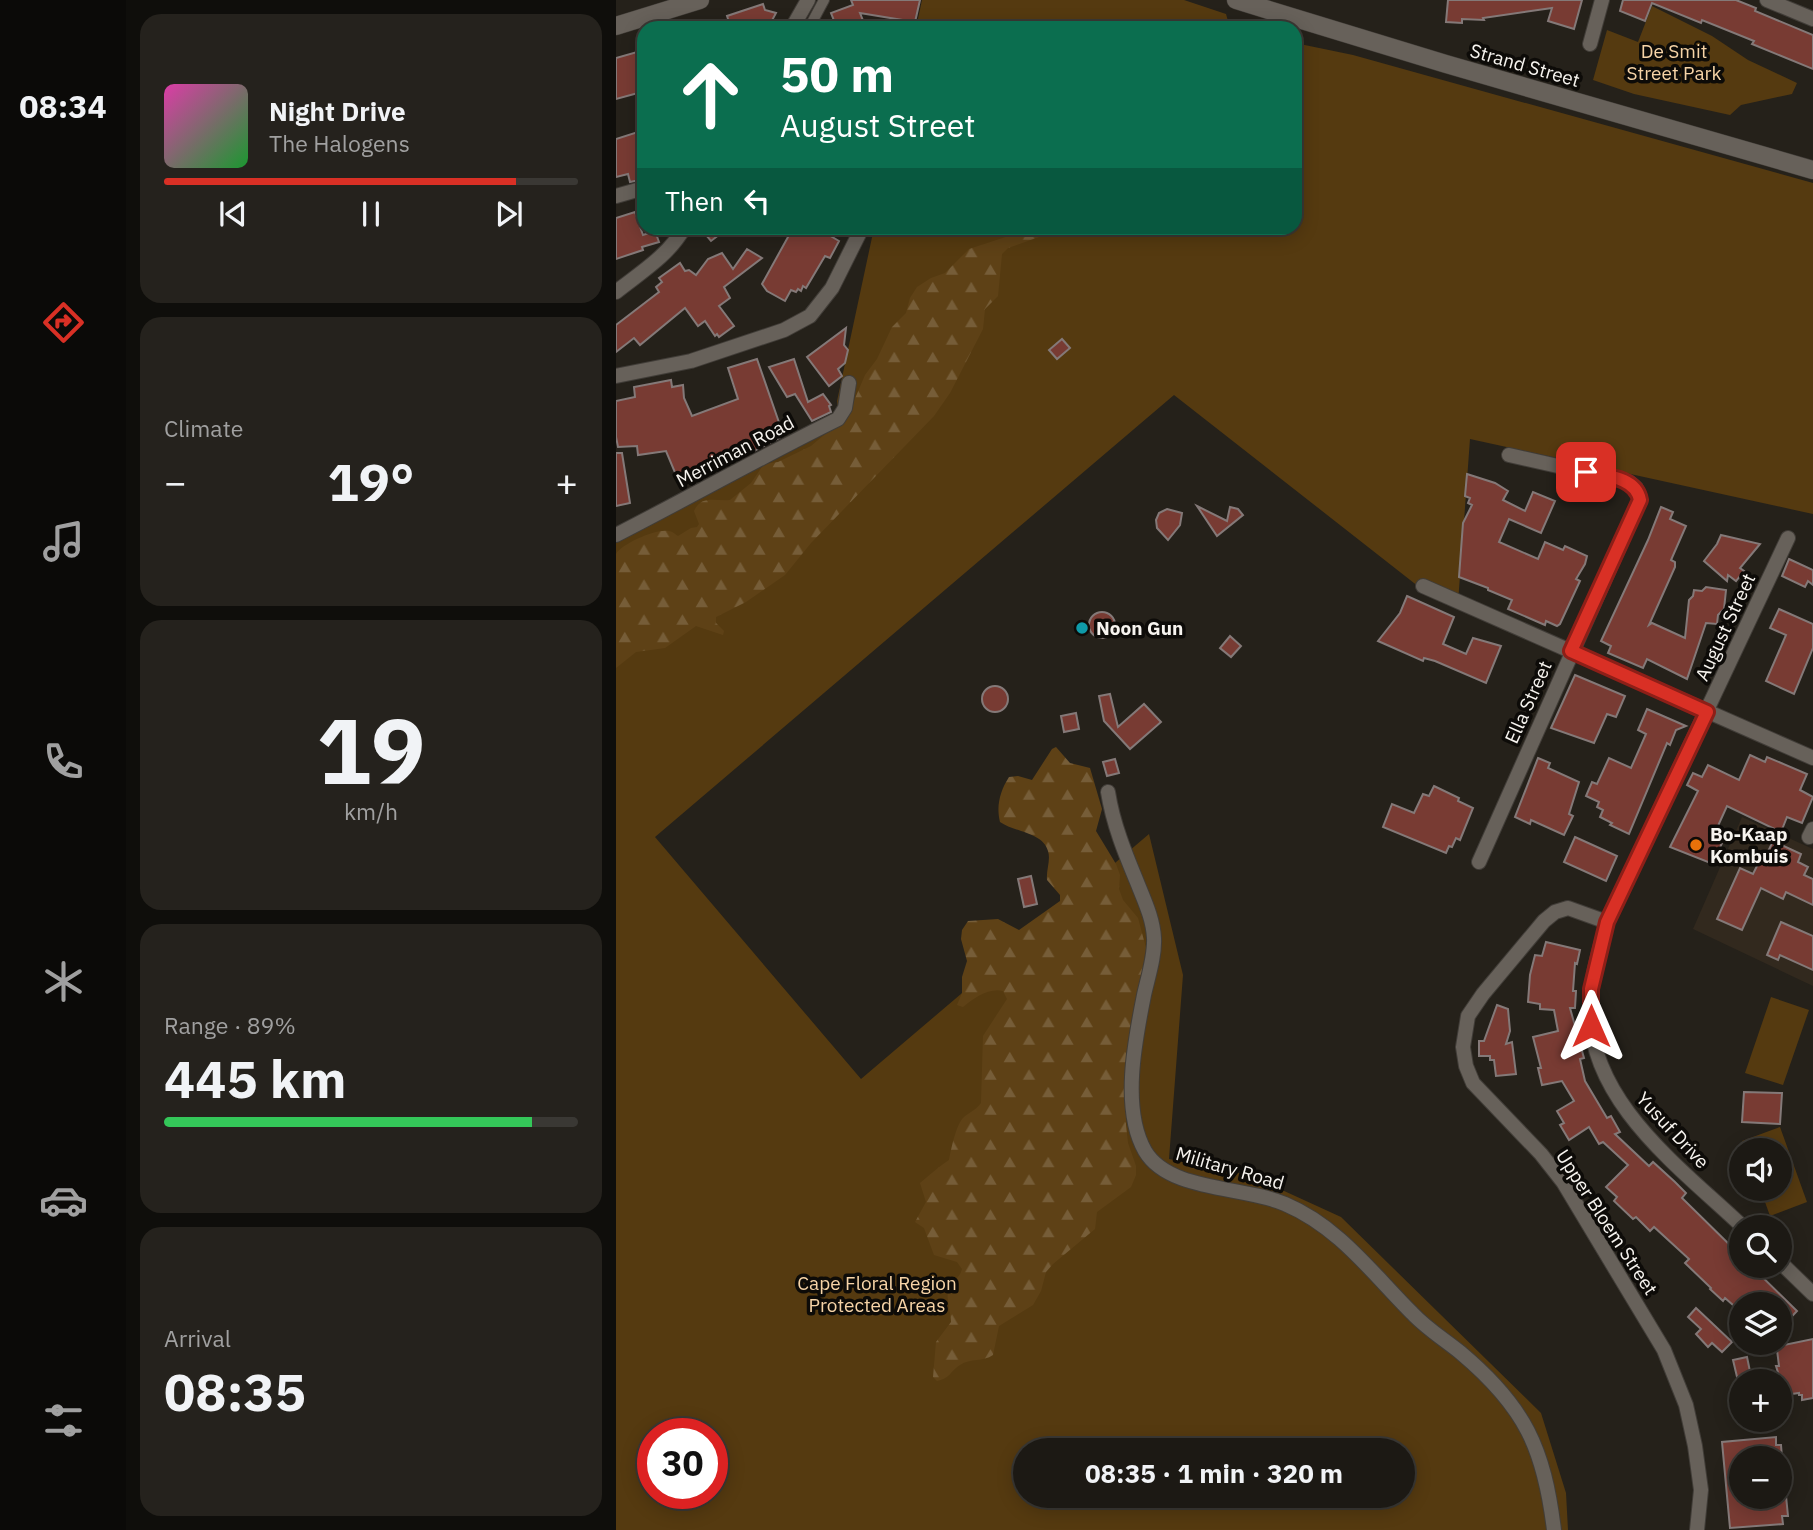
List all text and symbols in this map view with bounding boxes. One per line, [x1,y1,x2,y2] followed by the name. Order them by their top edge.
[1467,38,1583,92] street label: Strand Street
[1626,39,1722,85] park label: De Smit Street Park
[780,42,894,105] text: 50 m
[665,49,756,140] icon: ahead
[19,85,107,127] text: 08:34
[269,94,406,128] text: Night Drive
[780,104,976,146] text: August Street
[269,128,410,158] text: The Halogens
[738,182,776,220] icon: left
[665,184,724,218] text: Then
[214,195,252,233] icon: previous
[352,195,390,233] icon: pause
[490,195,528,233] icon: next
[39,298,88,347] icon: directions
[672,410,798,492] street label: Merriman Road
[164,413,243,443] text: Climate
[1556,442,1616,502] pin
[328,448,414,515] text: 19°
[1567,453,1605,491] icon: arrive
[164,457,187,506] text: −
[555,457,578,506] text: +
[39,517,88,566] icon: music
[1690,569,1760,685] street label: August Street
[1096,616,1183,640] place label: Noon Gun
[1074,620,1090,636] marker: Noon Gun
[1499,657,1557,747] street label: Ella Street
[316,691,426,809] text: 19
[39,737,88,786] icon: phone
[344,796,398,826] text: km/h
[1710,822,1788,868] place label: Bo-Kaap Kombuis
[1688,837,1704,853] marker: Bo-Kaap Kombuis
[39,957,88,1006] icon: climate
[1554,989,1628,1063] position arrow
[164,1010,296,1040] text: Range · 89%
[164,1045,346,1112] text: 445 km
[1631,1087,1715,1173] street label: Yusuf Drive
[1729,1138,1792,1509] map controls
[1729,1138,1792,1201] button: sound
[1173,1141,1287,1195] street label: Military Road
[1551,1145,1663,1299] street label: Upper Bloem Street
[39,1176,88,1225] icon: car
[1729,1215,1792,1278] button: search
[797,1271,957,1317] park label: Cape Floral Region Protected Areas
[1729,1292,1792,1355] button: layers
[164,1323,231,1353] text: Arrival
[164,1358,306,1425] text: 08:35
[1729,1369,1792,1432] button: +
[39,1396,88,1445] icon: filters
[637,1418,728,1509] speed limit sign: 30
[1729,1446,1792,1509] button: −
[1085,1456,1343,1490] text: 08:35 · 1 min · 320 m

